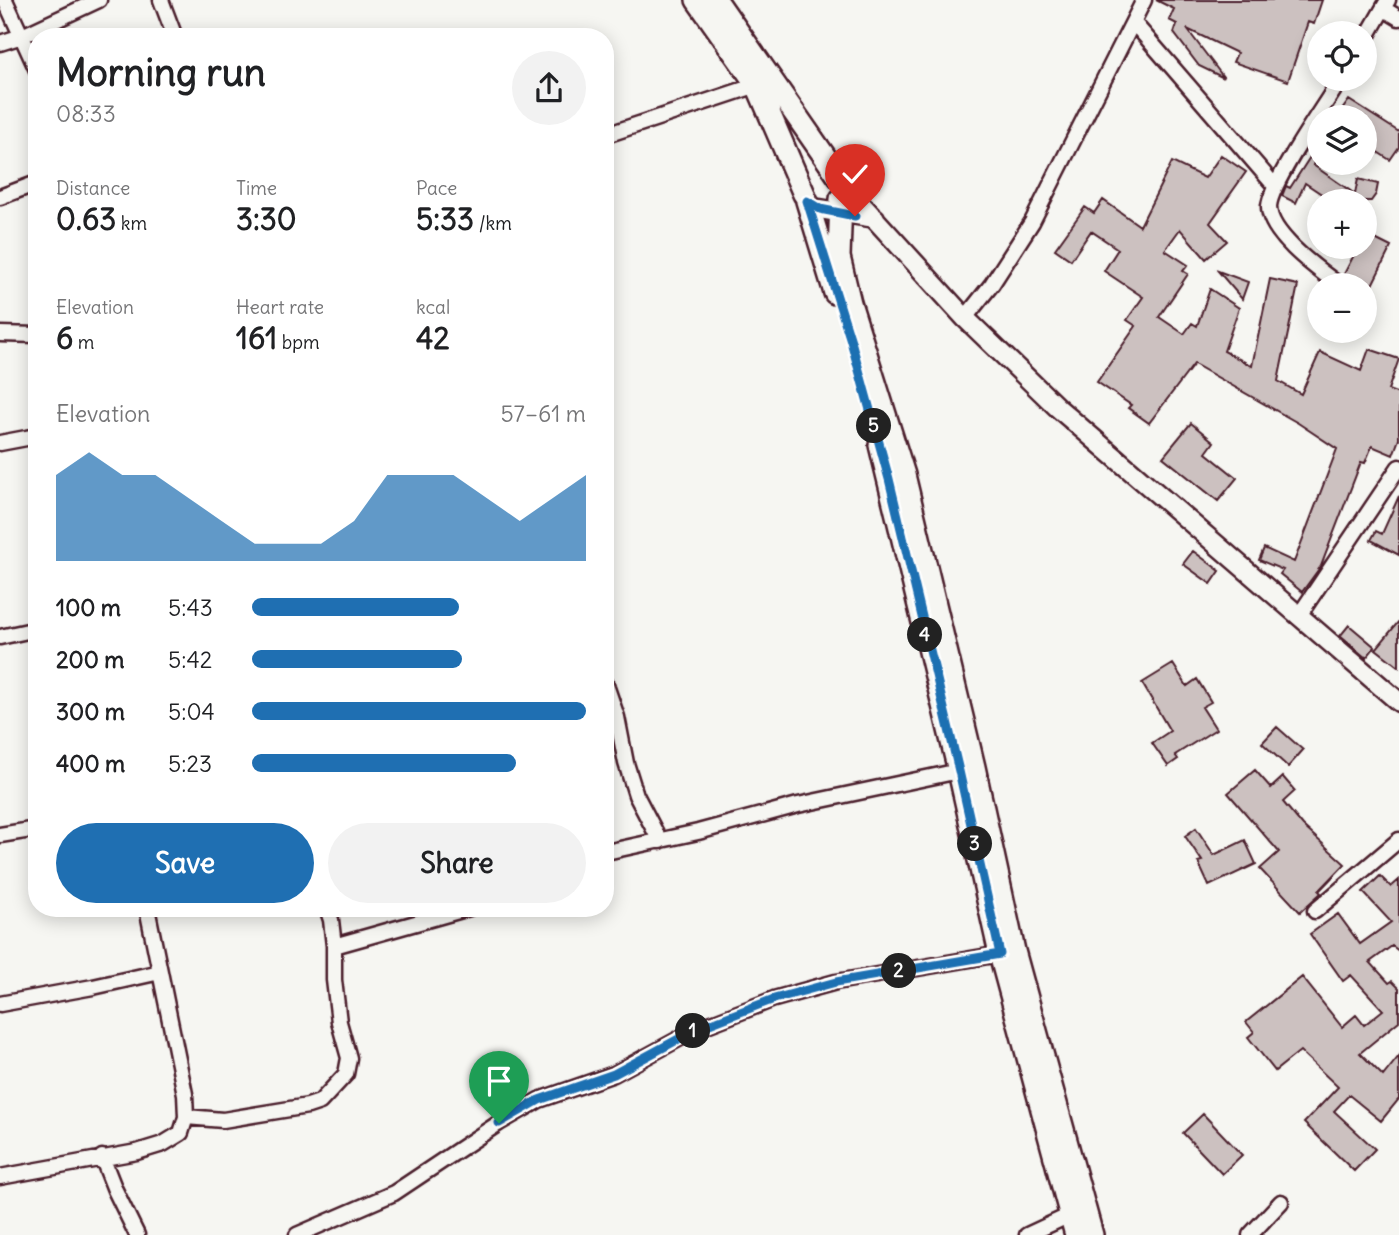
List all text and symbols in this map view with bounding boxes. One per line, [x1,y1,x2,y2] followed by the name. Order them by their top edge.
[1307,21,1377,343] map controls
[1307,21,1377,91] button: locate
[56,49,266,96] text: Morning run
[512,51,586,125] button: share
[56,99,116,128] text: 08:33
[1307,105,1377,175] button: layers
[825,144,885,216] pin
[836,155,874,193] icon: check
[56,176,130,200] text: Distance
[236,176,277,200] text: Time
[416,176,457,200] text: Pace
[1307,189,1377,259] button: +
[56,200,116,238] text: 0.63
[236,200,297,238] text: 3:30
[416,200,474,238] text: 5:33
[116,211,147,235] text: km
[474,211,512,235] text: /km
[1307,273,1377,343] button: −
[56,295,134,319] text: Elevation
[236,295,324,319] text: Heart rate
[416,295,450,319] text: kcal
[56,319,73,357] text: 6
[236,319,277,357] text: 161
[416,319,450,357] text: 42
[73,330,95,354] text: m
[277,330,320,354] text: bpm
[56,399,150,428] text: Elevation
[500,399,586,428] text: 57–61 m
[856,408,892,444] pin: 5
[868,413,879,437] text: 5
[56,593,121,622] text: 100 m
[168,593,213,622] text: 5:43
[908,618,942,652] pin: 4
[919,622,930,646] text: 4
[56,645,125,674] text: 200 m
[168,645,212,674] text: 5:42
[56,697,125,726] text: 300 m
[168,697,215,726] text: 5:04
[56,749,125,778] text: 400 m
[168,749,212,778] text: 5:23
[56,823,314,903] button: Save
[328,823,586,903] button: Share
[958,826,992,862] pin: 3
[969,831,980,855] text: 3
[881,954,916,988] pin: 2
[893,958,904,982] text: 2
[676,1014,710,1048] pin: 1
[689,1018,696,1042] text: 1
[469,1051,529,1123] pin
[480,1062,518,1100] icon: arrive

